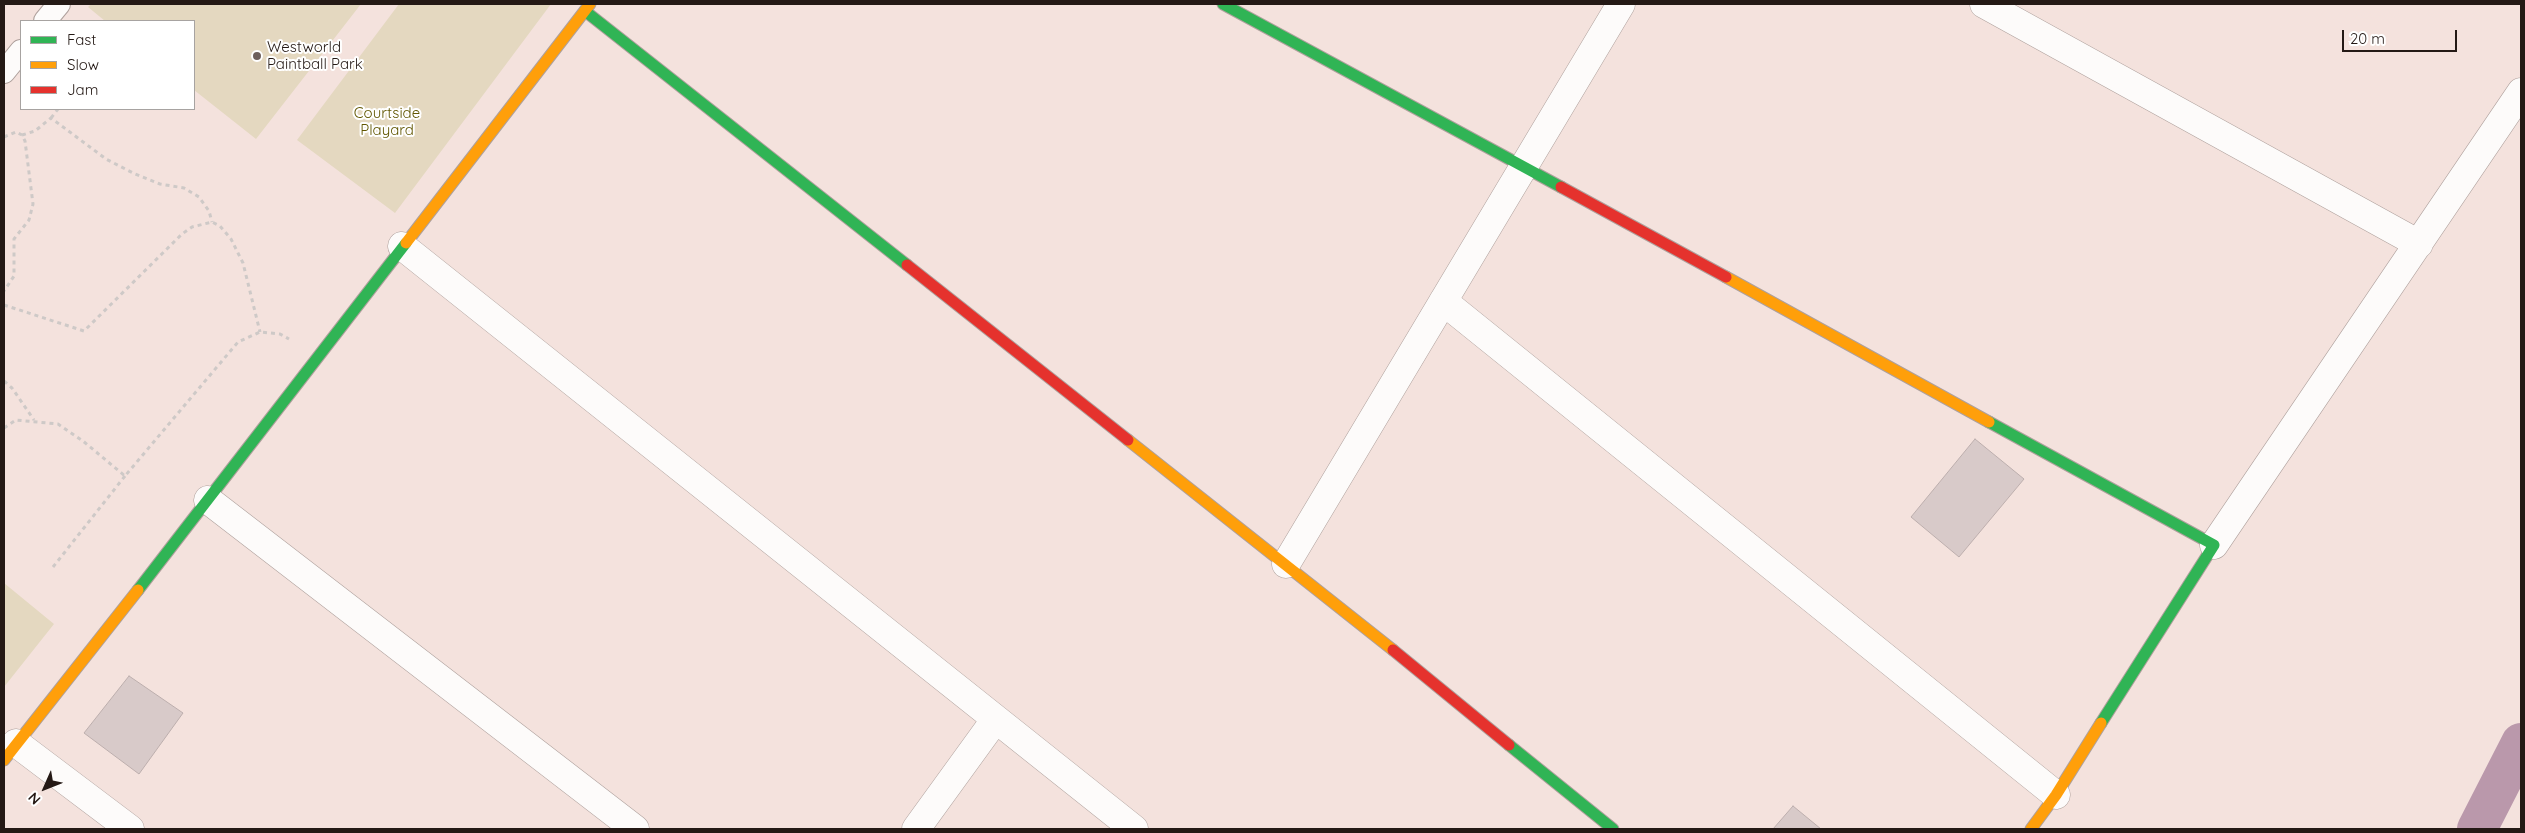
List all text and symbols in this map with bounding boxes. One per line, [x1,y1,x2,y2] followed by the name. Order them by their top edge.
[20,20,195,110] legend
[2345,20,2460,52] scale bar
[2350,29,2385,48] text: 20 m
[67,30,96,49] text: Fast
[267,38,363,73] place label: Westworld Paintball Park
[251,50,263,62] marker: Westworld Paintball Park
[67,55,99,74] text: Slow
[67,80,98,99] text: Jam
[354,104,420,139] park label: Courtside Playard
[20,763,70,813] north arrow
[24,788,44,808] text: N

